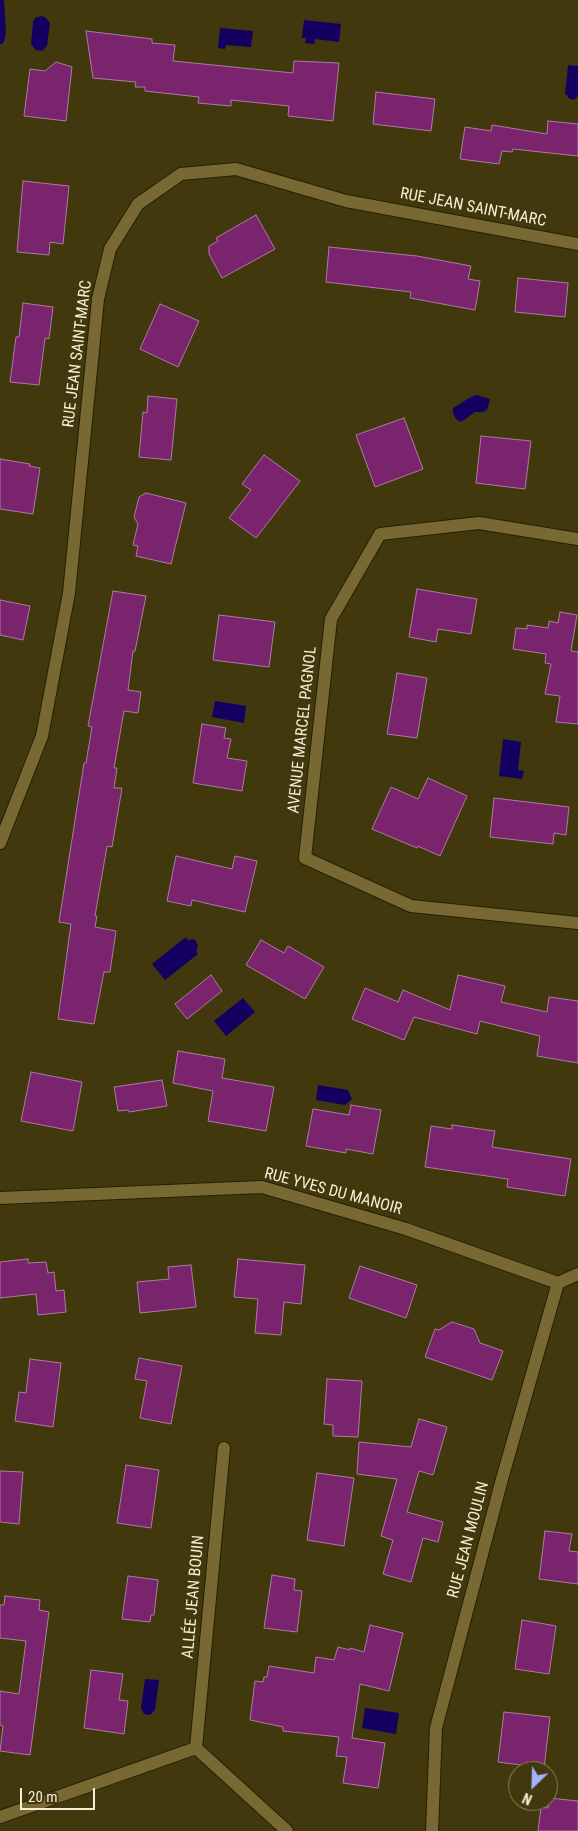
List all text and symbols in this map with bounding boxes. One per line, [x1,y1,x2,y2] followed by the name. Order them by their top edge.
[398,184,548,232] street label: RUE JEAN SAINT-MARC
[59,279,97,429] street label: RUE JEAN SAINT-MARC
[285,646,321,814] street label: AVENUE MARCEL PAGNOL
[262,1164,404,1220] street label: RUE YVES DU MANOIR
[444,1480,494,1600] street label: RUE JEAN MOULIN
[179,1535,209,1659] street label: ALLÉE JEAN BOUIN
[508,1761,558,1811] north arrow
[22,1778,98,1810] scale bar
[28,1788,58,1806] text: 20 m
[520,1790,534,1808] text: N

